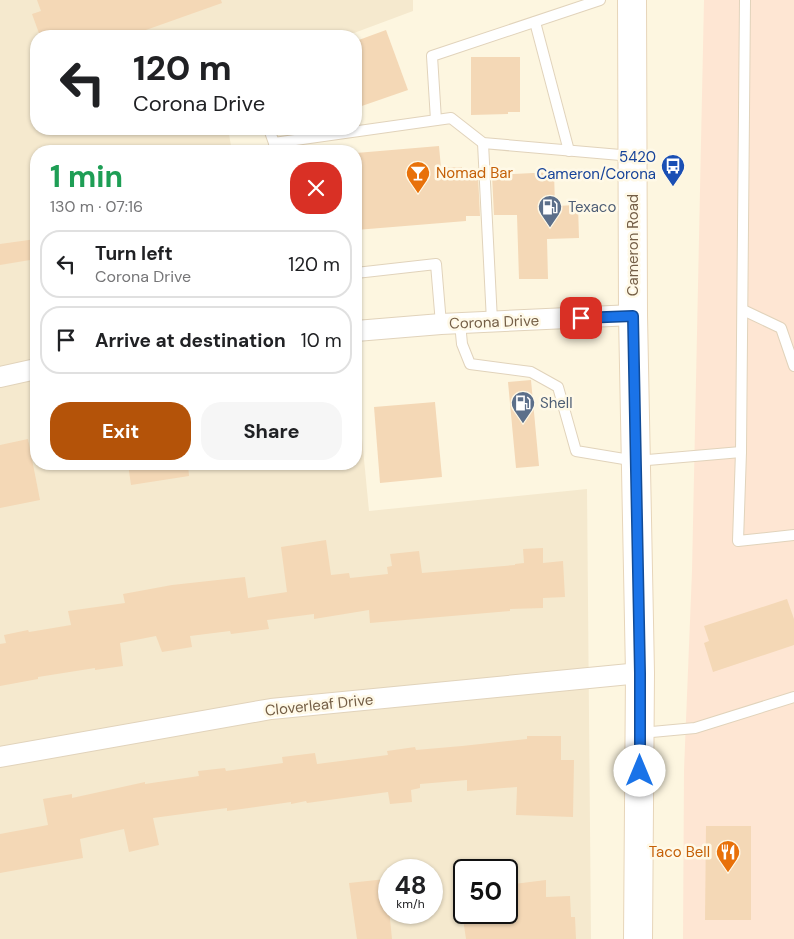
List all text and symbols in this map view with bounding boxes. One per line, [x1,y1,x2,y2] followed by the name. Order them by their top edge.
[133,45,232,91] text: 120 m
[50,50,115,115] icon: left
[133,89,265,118] text: Corona Drive
[536,147,656,184] place label: 5420 Cameron/Corona
[660,153,686,187] bus stop icon: 5420 Cameron/Corona
[50,157,123,196] text: 1 min
[405,160,431,194] bar icon: Nomad Bar
[290,162,342,214] button: close
[436,163,513,183] place label: Nomad Bar
[537,194,563,228] fuel station icon: Texaco
[623,194,643,296] street label: Cameron Road
[50,196,143,217] text: 130 m · 07:16
[568,197,616,217] place label: Texaco
[95,241,173,266] text: Turn left
[52,250,80,278] icon: left
[288,252,340,277] text: 120 m
[95,266,191,287] text: Corona Drive
[560,297,602,339] pin
[567,304,595,332] icon: arrive
[449,310,539,334] street label: Corona Drive
[52,326,80,354] icon: arrive
[95,328,286,353] text: Arrive at destination
[301,328,342,353] text: 10 m
[510,390,536,424] fuel station icon: Shell
[540,393,573,413] place label: Shell
[50,402,191,460] button: Exit
[201,402,342,460] button: Share
[264,689,374,721] street label: Cloverleaf Drive
[613,744,665,796] position arrow
[715,839,741,873] restaurant icon: Taco Bell
[649,842,710,862] place label: Taco Bell
[453,859,518,924] speed limit sign: 50
[394,869,427,902] text: 48
[396,896,425,912] text: km/h

